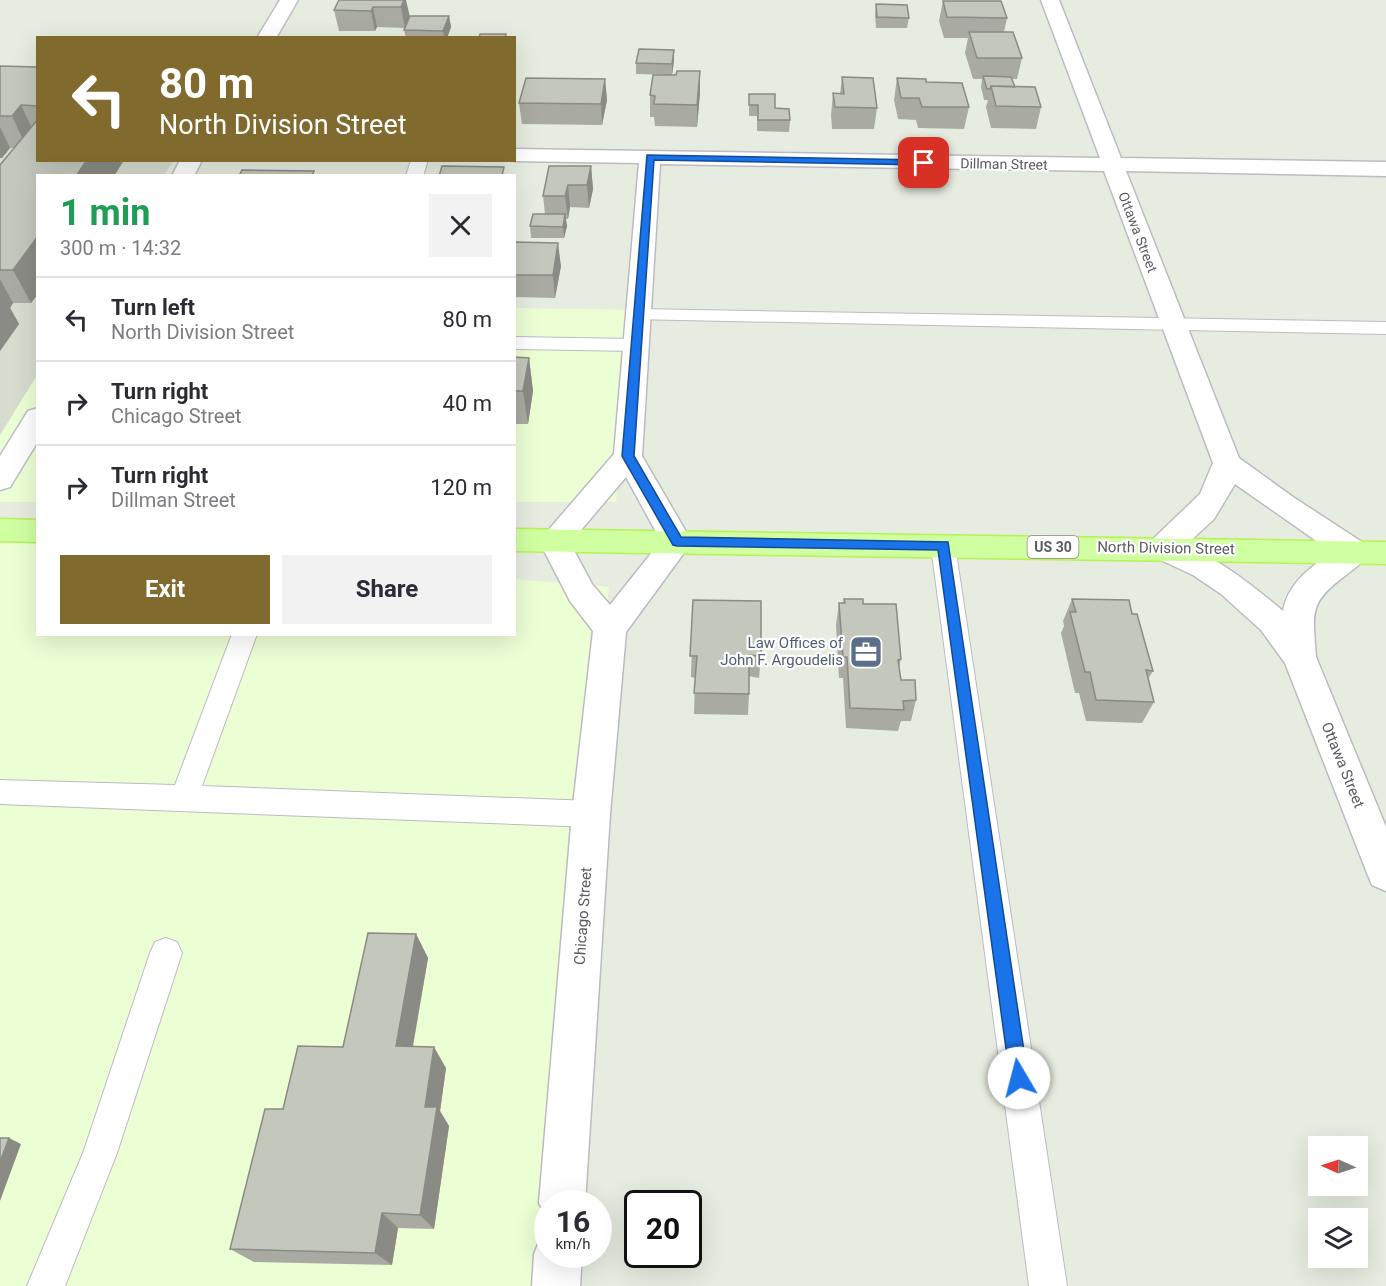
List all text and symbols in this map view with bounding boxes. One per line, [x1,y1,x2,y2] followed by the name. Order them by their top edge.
[159,59,254,108] text: 80 m
[60,60,138,138] icon: left
[159,109,407,141] text: North Division Street
[898,137,949,188] pin
[907,146,940,179] icon: arrive
[960,155,1048,173] street label: Dillman Street
[1115,189,1161,275] street label: Ottawa Street
[60,192,151,234] text: 1 min
[429,194,492,257] button: close
[60,236,181,260] text: 300 m · 14:32
[111,295,195,320] text: Turn left
[60,303,93,336] icon: left
[443,307,492,332] text: 80 m
[111,320,294,344] text: North Division Street
[111,379,208,404] text: Turn right
[60,387,93,420] icon: right
[443,391,492,416] text: 40 m
[111,404,242,428] text: Chicago Street
[111,463,208,488] text: Turn right
[60,471,93,504] icon: right
[430,475,492,500] text: 120 m
[111,488,236,512] text: Dillman Street
[1028,536,1078,558] road number: US 30
[1097,538,1235,558] street label: North Division Street
[60,555,270,624] button: Exit
[282,555,492,624] button: Share
[720,634,844,669] place label: Law Offices of John F. Argoudelis
[848,634,884,670] office icon: Law Offices of John F. Argoudelis
[1318,719,1368,811] street label: Ottawa Street
[571,866,595,965] street label: Chicago Street
[987,1046,1051,1110] position arrow
[1308,1136,1368,1196] north arrow
[1308,1136,1368,1268] map controls
[624,1190,702,1268] speed limit sign: 20
[556,1204,590,1239] text: 16
[1308,1208,1368,1268] button: layers
[555,1235,591,1253] text: km/h

